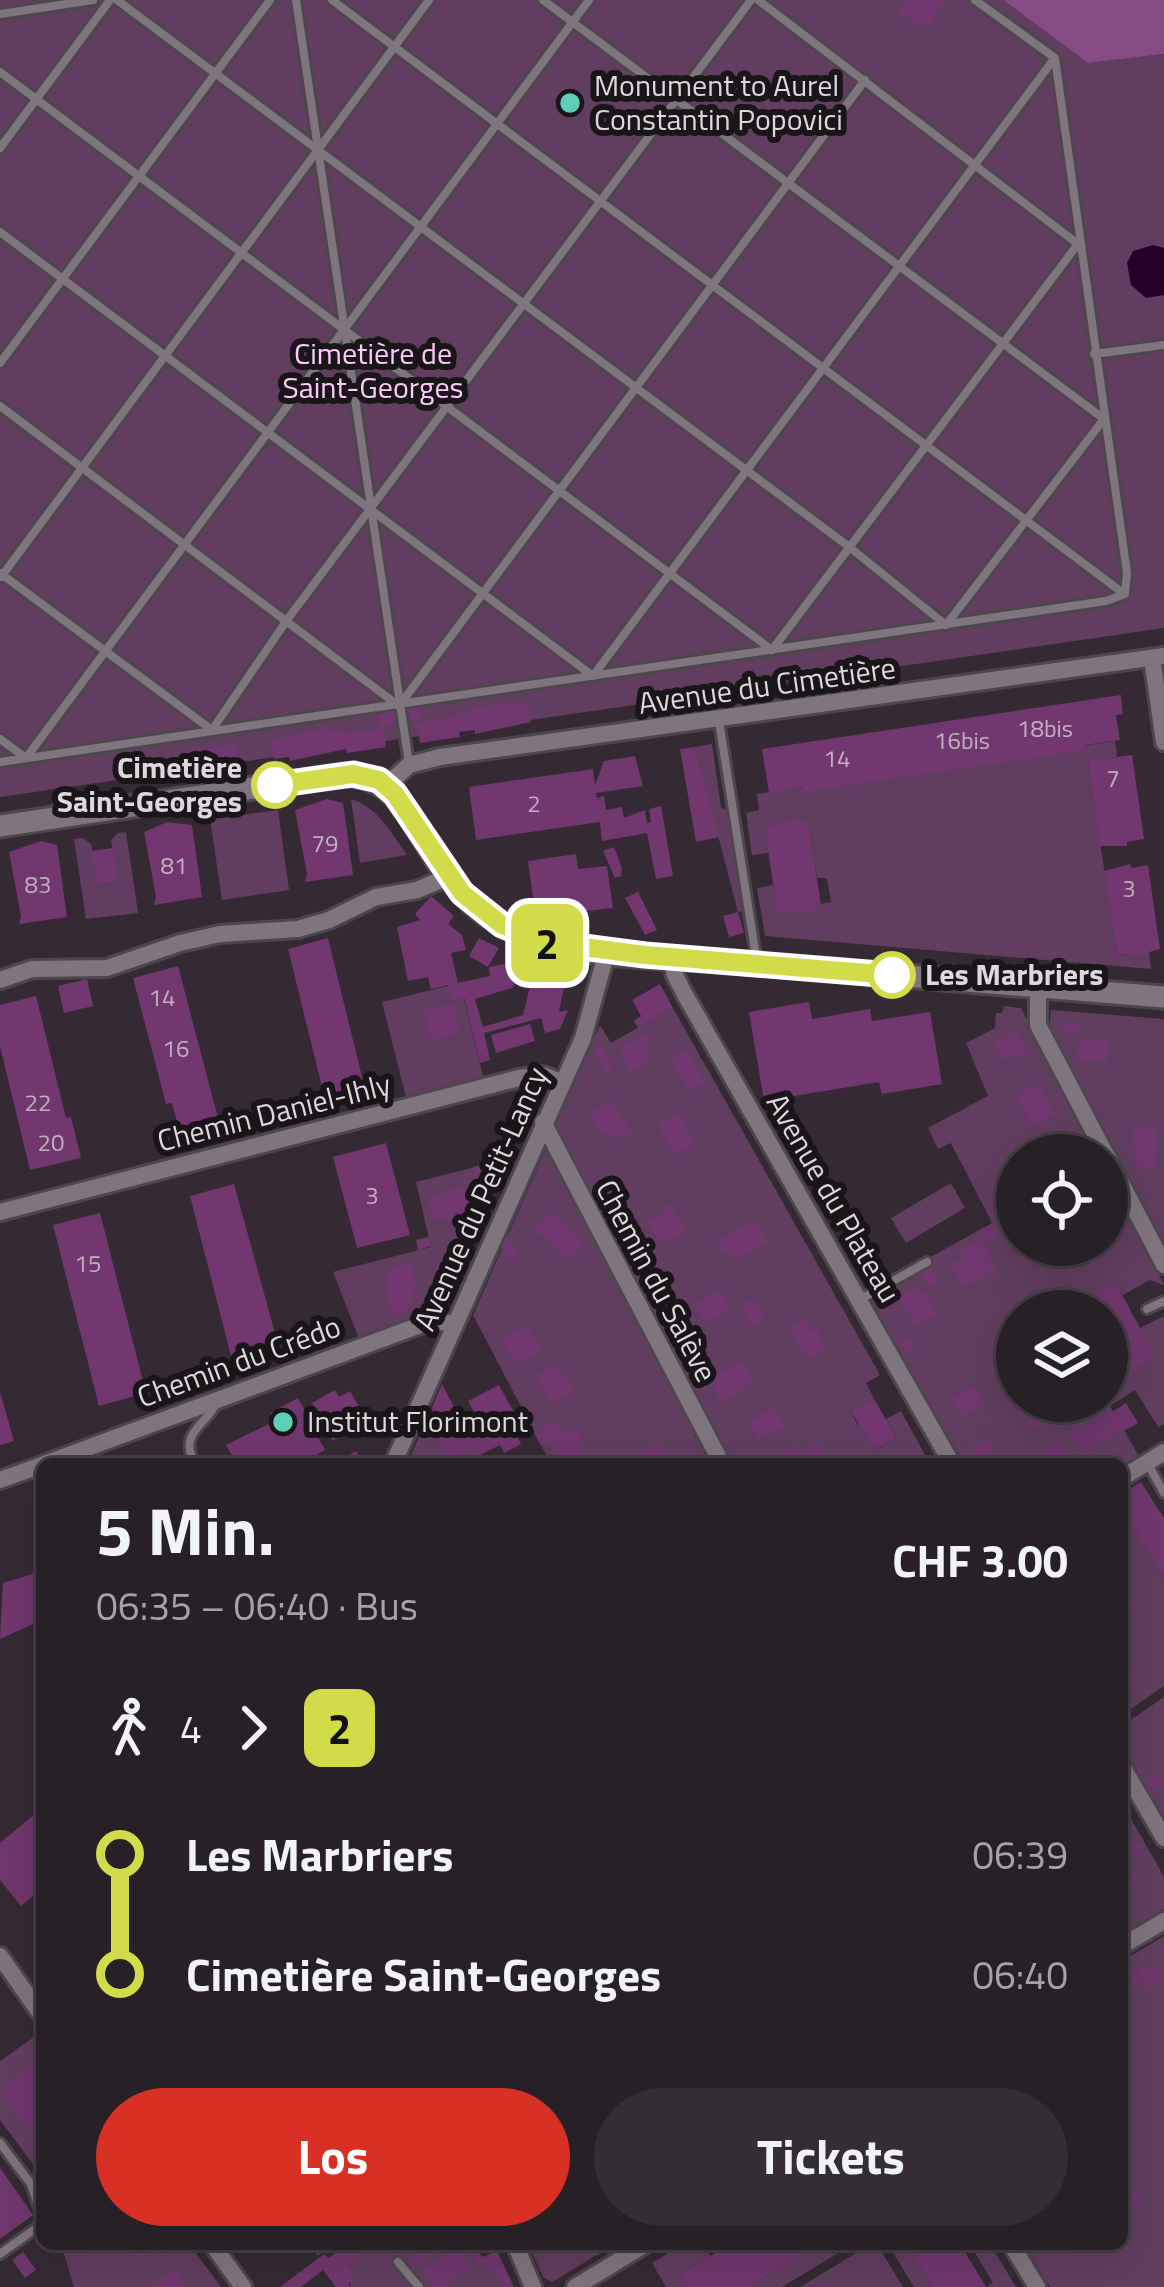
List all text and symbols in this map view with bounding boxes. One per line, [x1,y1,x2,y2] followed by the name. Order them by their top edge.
[594,62,843,142] place label: Monument to Aurel Constantin Popovici
[557,90,583,116] marker: Monument to Aurel Constantin Popovici
[282,330,464,410] park label: Cimetière de Saint-Georges
[635,644,898,726] street label: Avenue du Cimetière
[1017,710,1073,746] house number: 18bis
[934,722,990,758] house number: 16bis
[824,740,850,776] house number: 14
[57,744,242,824] place label: Cimetière Saint-Georges
[1106,760,1120,796] house number: 7
[253,763,297,807] marker: Cimetière Saint-Georges
[527,785,541,821] house number: 2
[312,825,338,861] house number: 79
[161,847,187,883] house number: 81
[25,866,51,902] house number: 83
[1122,870,1136,906] house number: 3
[508,904,586,982] line badge: 2
[535,911,559,975] text: 2
[925,951,1103,997] place label: Les Marbriers
[870,953,914,997] marker: Les Marbriers
[149,979,175,1015] house number: 14
[163,1030,189,1066] house number: 16
[401,1059,559,1338] street label: Avenue du Petit-Lancy
[152,1061,395,1163] street label: Chemin Daniel-Ihly
[25,1084,51,1120] house number: 22
[755,1084,913,1311] street label: Avenue du Plateau
[38,1124,64,1160] house number: 20
[996,1134,1128,1422] map controls
[996,1134,1128,1266] button: locate
[584,1171,729,1390] street label: Chemin du Salève
[365,1177,379,1213] house number: 3
[75,1245,101,1281] house number: 15
[996,1290,1128,1422] button: layers
[130,1303,347,1419] street label: Chemin du Crédo
[307,1398,529,1444] place label: Institut Florimont
[270,1409,296,1435] marker: Institut Florimont
[96,1480,275,1581] text: 5 Min.
[892,1526,1068,1594] text: CHF 3.00
[96,1576,418,1635] text: 06:35 – 06:40 · Bus
[96,1695,162,1761] icon: walk
[220,1695,286,1761] icon: forward
[328,1696,351,1760] text: 2
[180,1699,202,1758] text: 4
[186,1820,453,1888] text: Les Marbriers
[972,1825,1068,1884] text: 06:39
[186,1940,661,2008] text: Cimetière Saint-Georges
[972,1945,1068,2004] text: 06:40
[96,2088,570,2226] button: Los
[594,2088,1068,2226] button: Tickets

